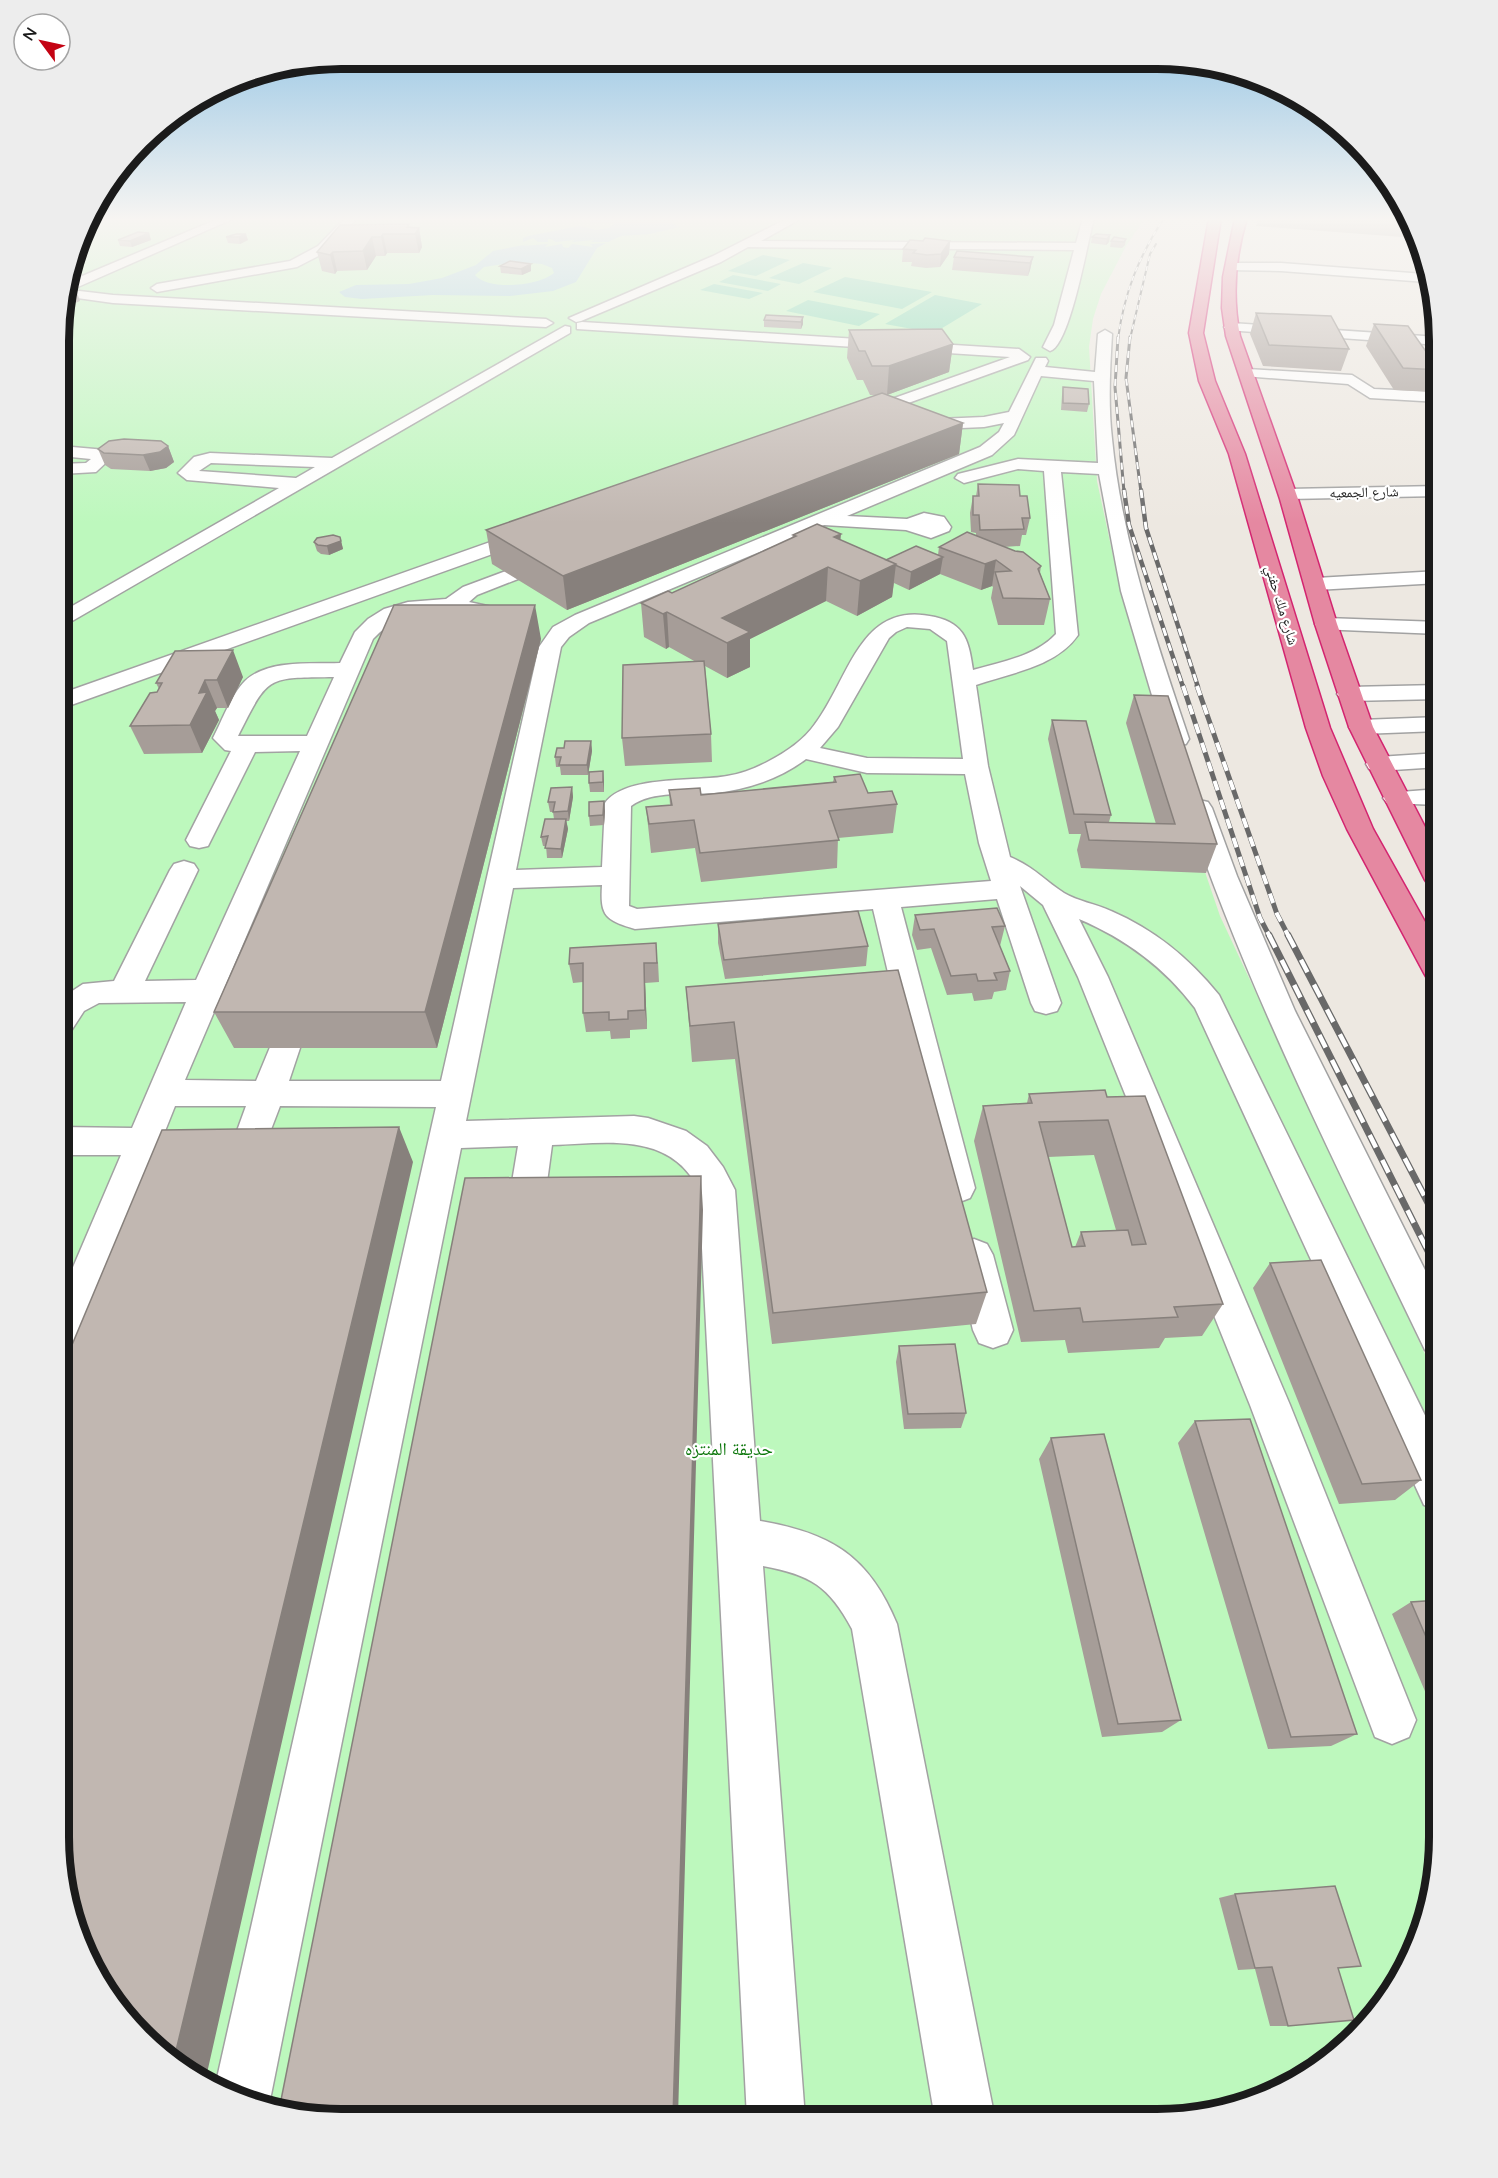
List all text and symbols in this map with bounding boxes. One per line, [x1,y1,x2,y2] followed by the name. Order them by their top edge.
[12,12,72,72] north arrow
[18,23,41,44] text: N
[1329,482,1399,503] street label: شارع الجمعيه
[1259,563,1303,648] street label: شارع ملك حفني
[685,1437,773,1460] park label: حديقة المنتزه

